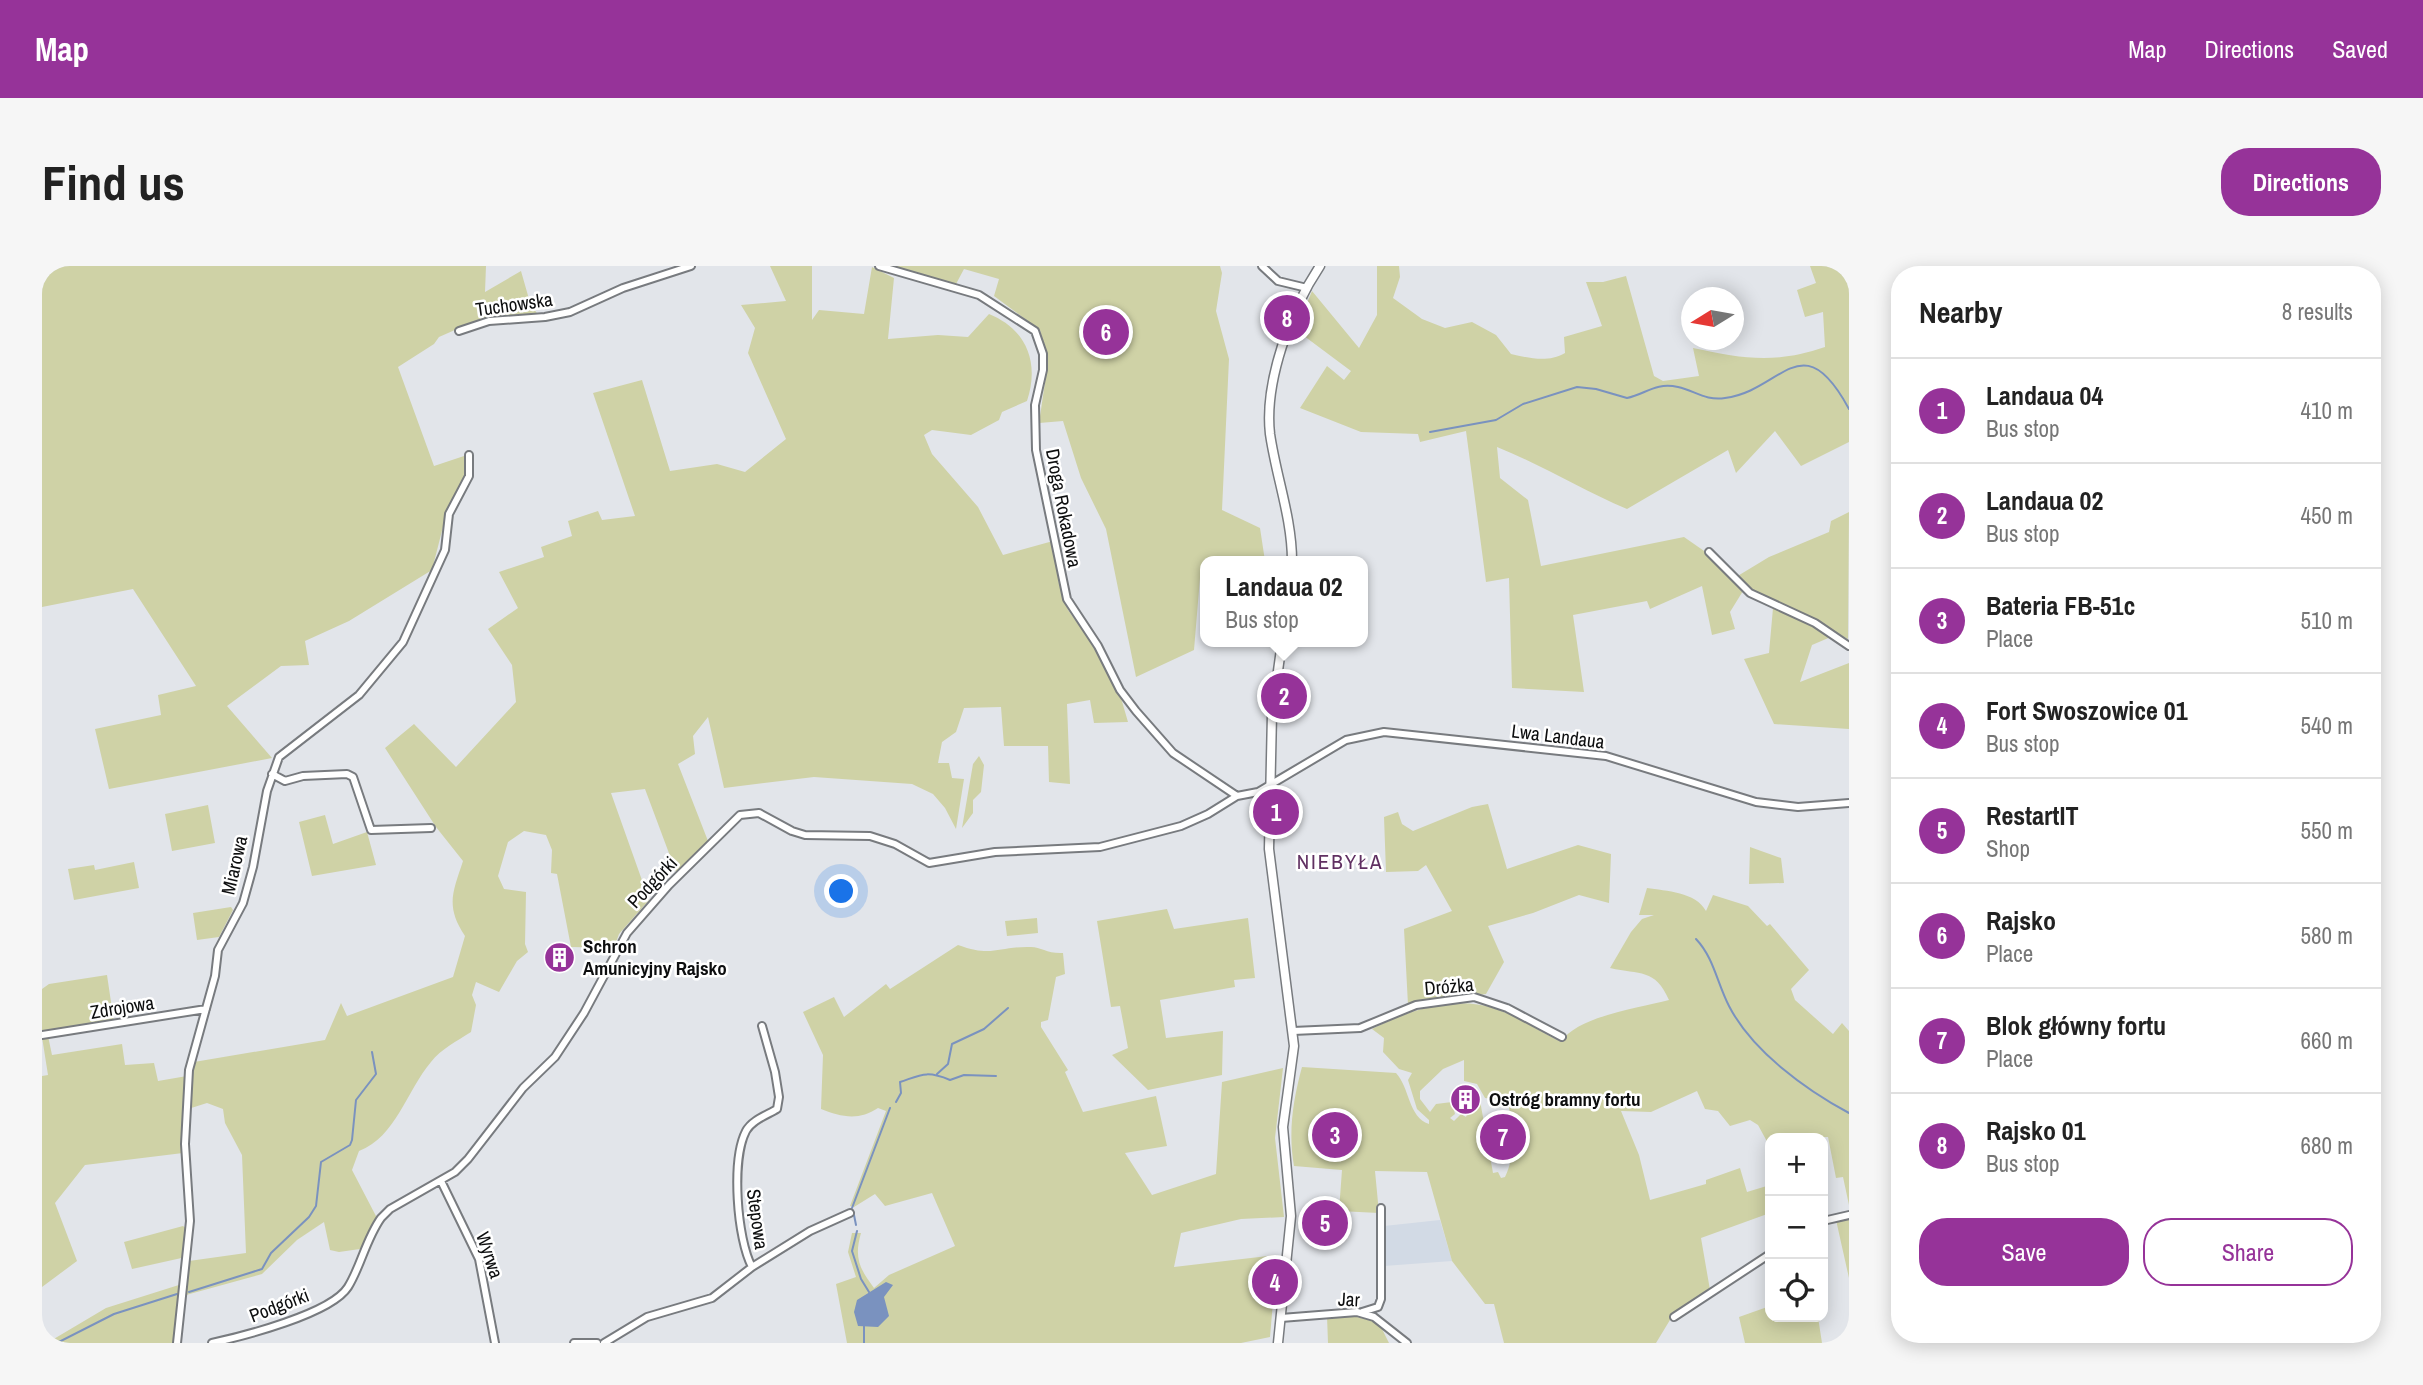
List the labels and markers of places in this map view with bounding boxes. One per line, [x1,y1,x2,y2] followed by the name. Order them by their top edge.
[1264,292,1310,344] pin: 8
[1083,306,1129,358] pin: 6
[1261,670,1307,722] pin: 2
[1253,786,1299,838] pin: 1
[583,933,727,981] place label: Schron Amunicyjny Rajsko
[543,940,577,974] building icon: Schron Amunicyjny Rajsko
[1449,1082,1483,1116] building icon: Ostróg bramny fortu
[1489,1086,1641,1112] place label: Ostróg bramny fortu
[1312,1109,1358,1161] pin: 3
[1480,1111,1526,1163] pin: 7
[1302,1197,1348,1249] pin: 5
[1252,1256,1298,1308] pin: 4

